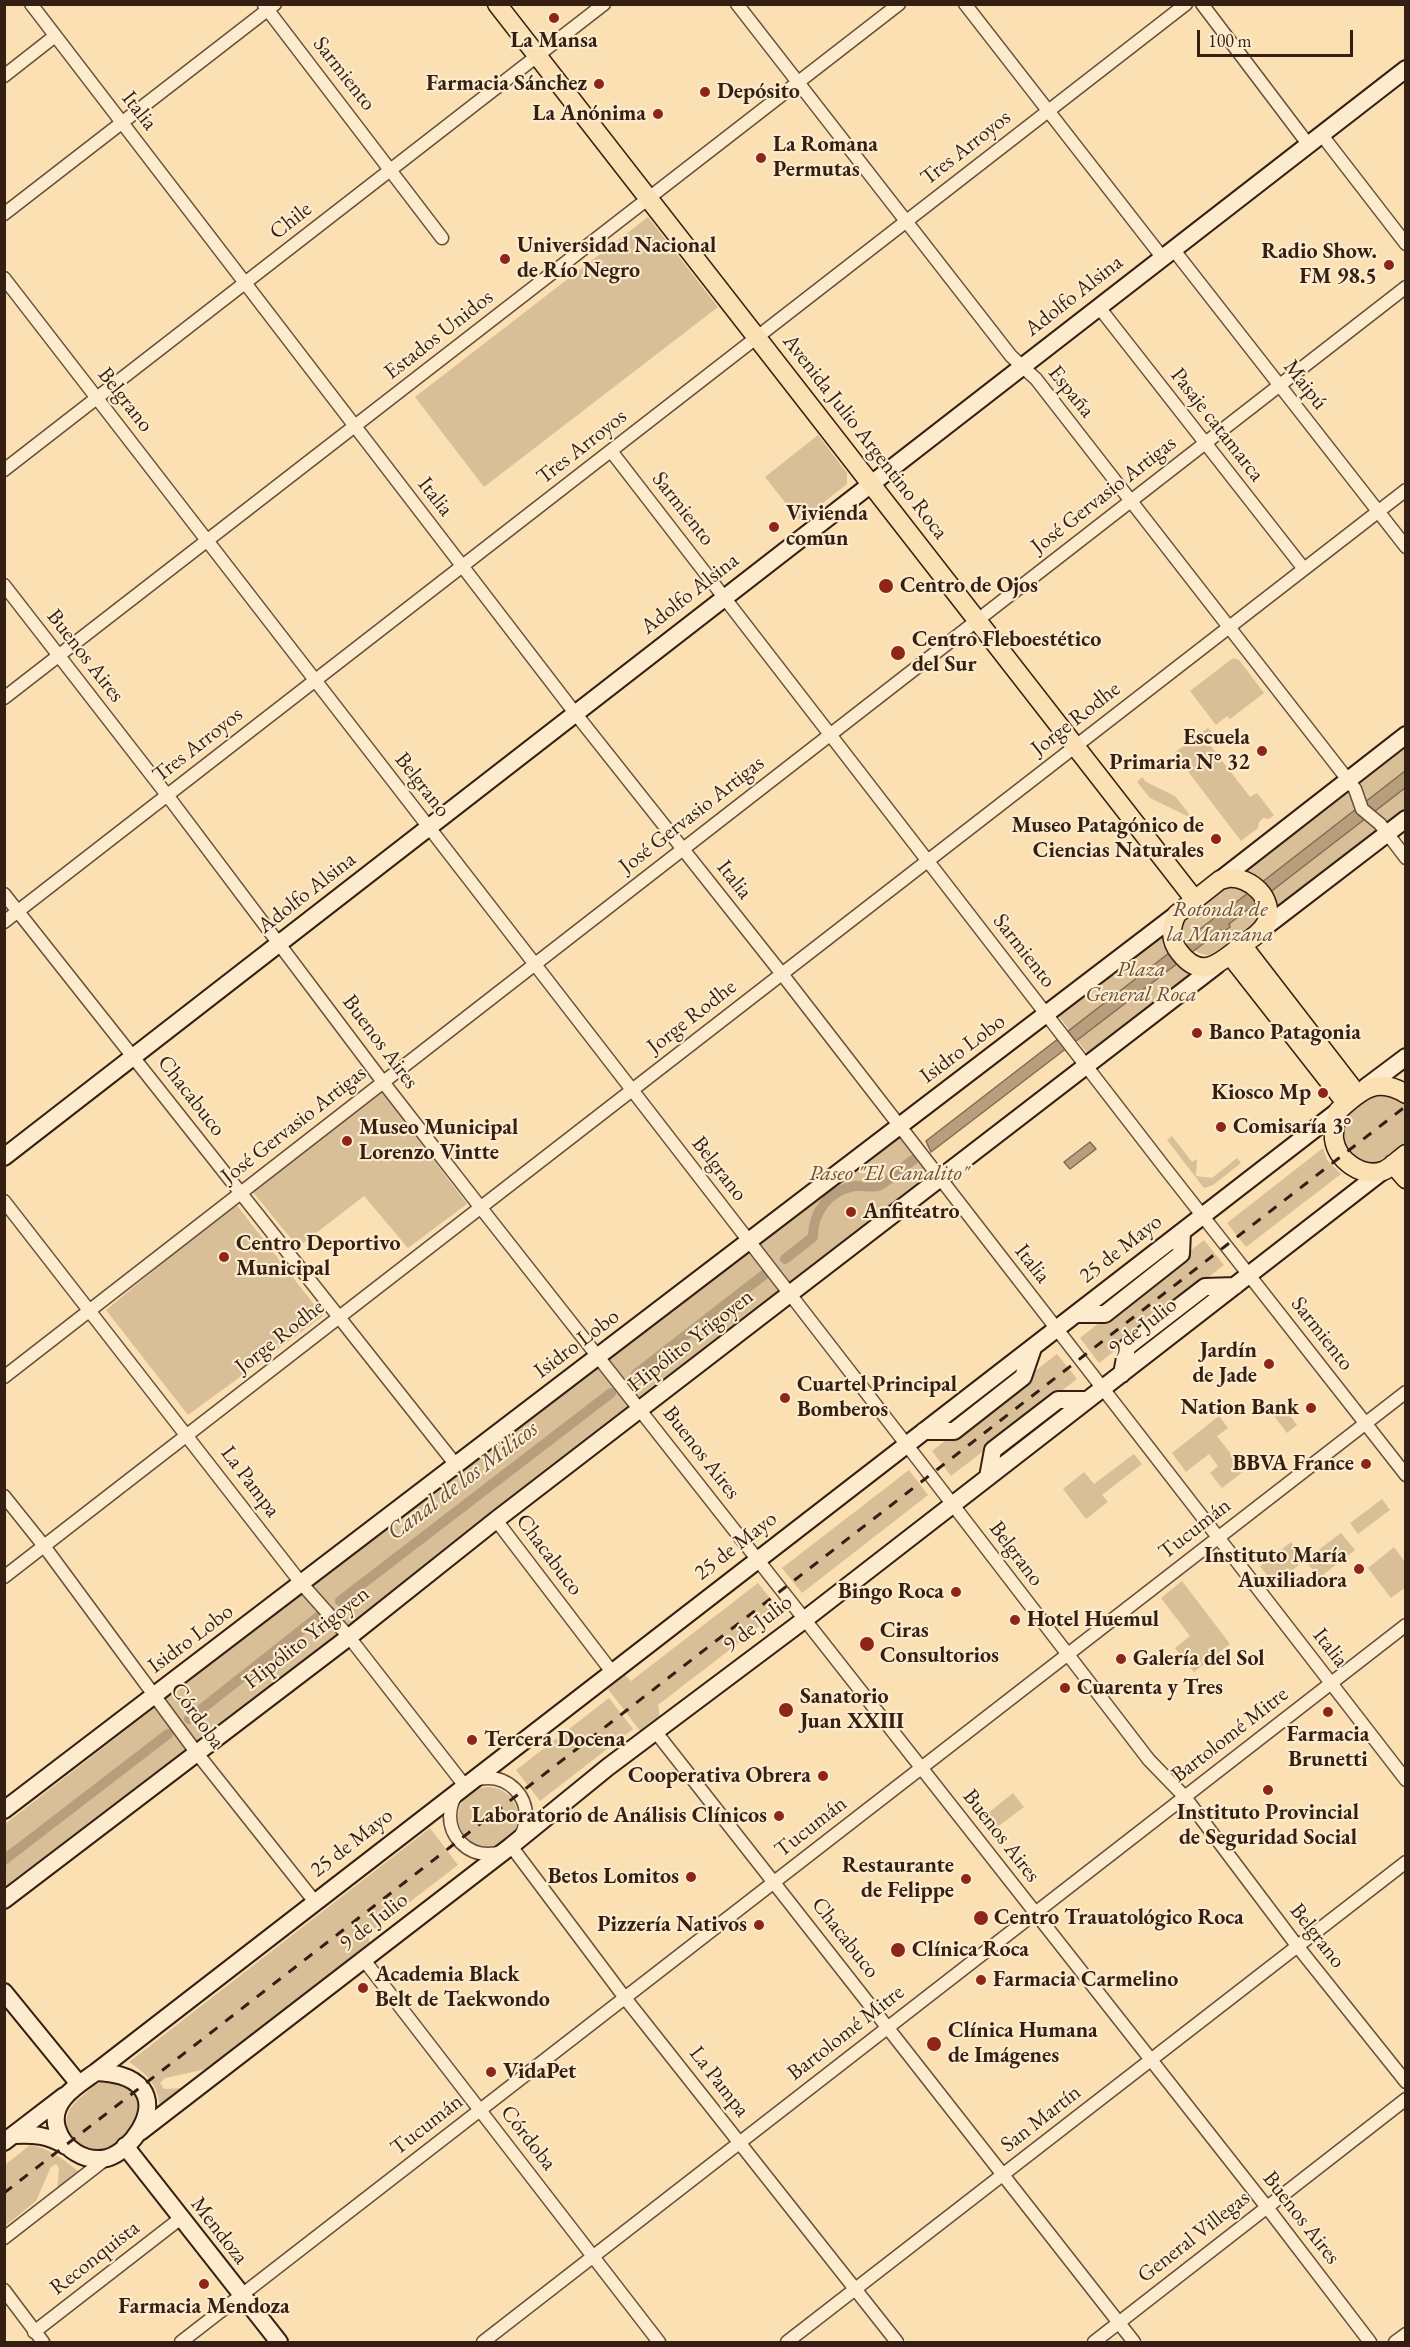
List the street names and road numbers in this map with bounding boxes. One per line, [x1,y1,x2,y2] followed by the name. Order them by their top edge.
[307,32,381,116] street label: Sarmiento
[115,86,163,136] street label: Italia
[916,105,1016,191] street label: Tres Arroyos
[265,196,317,246] street label: Chile
[1020,249,1128,343] street label: Adolfo Alsina
[379,284,499,386] street label: Estados Unidos
[777,329,953,545] street label: Avenida Julio Argentino Roca
[1277,355,1333,415] street label: Maipú
[1042,361,1100,423] street label: España
[92,362,158,438] street label: Belgrano
[1164,363,1270,487] street label: Pasaje catamarca
[532,404,632,490] street label: Tres Arroyos
[1026,430,1182,560] street label: José Gervasio Artigas
[646,467,720,551] street label: Sarmiento
[411,472,459,522] street label: Italia
[636,547,744,641] street label: Adolfo Alsina
[41,604,129,708] street label: Buenos Aires
[1026,676,1126,762] street label: Jorge Rodhe
[148,702,248,788] street label: Tres Arroyos
[389,747,455,823] street label: Belgrano
[614,750,770,880] street label: José Gervasio Artigas
[253,846,361,940] street label: Adolfo Alsina
[710,855,758,905] street label: Italia
[987,909,1061,993] street label: Sarmiento
[642,974,742,1060] street label: Jorge Rodhe
[336,990,424,1094] street label: Buenos Aires
[915,1008,1011,1090] street label: Isidro Lobo
[151,1050,231,1142] street label: Chacabuco
[216,1060,372,1190] street label: José Gervasio Artigas
[686,1131,752,1207] street label: Belgrano
[1074,1209,1168,1289] street label: 25 de Mayo
[1008,1239,1056,1289] street label: Italia
[623,1284,759,1398] street label: Hipólito Yrigoyen
[1103,1292,1183,1362] street label: 9 de Julio
[1285,1292,1359,1376] street label: Sarmiento
[230,1294,330,1380] street label: Jorge Rodhe
[529,1303,625,1385] street label: Isidro Lobo
[657,1401,745,1505] street label: Buenos Aires
[215,1441,285,1523] street label: La Pampa
[1154,1493,1236,1565] street label: Tucumán
[689,1506,783,1586] street label: 25 de Mayo
[510,1509,588,1601] street label: Chacabuco
[983,1516,1049,1592] street label: Belgrano
[239,1581,375,1695] street label: Hipólito Yrigoyen
[718,1589,798,1659] street label: 9 de Julio
[143,1598,239,1680] street label: Isidro Lobo
[1306,1623,1354,1673] street label: Italia
[164,1678,230,1754] street label: Córdoba
[1166,1681,1294,1789] street label: Bartolomé Mitre
[957,1784,1045,1888] street label: Buenos Aires
[770,1791,852,1863] street label: Tucumán
[305,1803,399,1883] street label: 25 de Mayo
[334,1887,414,1957] street label: 9 de Julio
[805,1892,885,1984] street label: Chacabuco
[1284,1898,1350,1974] street label: Belgrano
[782,1979,910,2087] street label: Bartolomé Mitre
[683,2041,755,2123] street label: La Pampa
[996,2080,1086,2158] street label: San Martín
[386,2089,468,2161] street label: Tucumán
[494,2100,562,2176] street label: Córdoba
[1257,2166,1345,2270] street label: Buenos Aires
[1133,2185,1255,2289] street label: General Villegas
[184,2192,254,2270] street label: Mendoza
[45,2215,145,2301] street label: Reconquista

